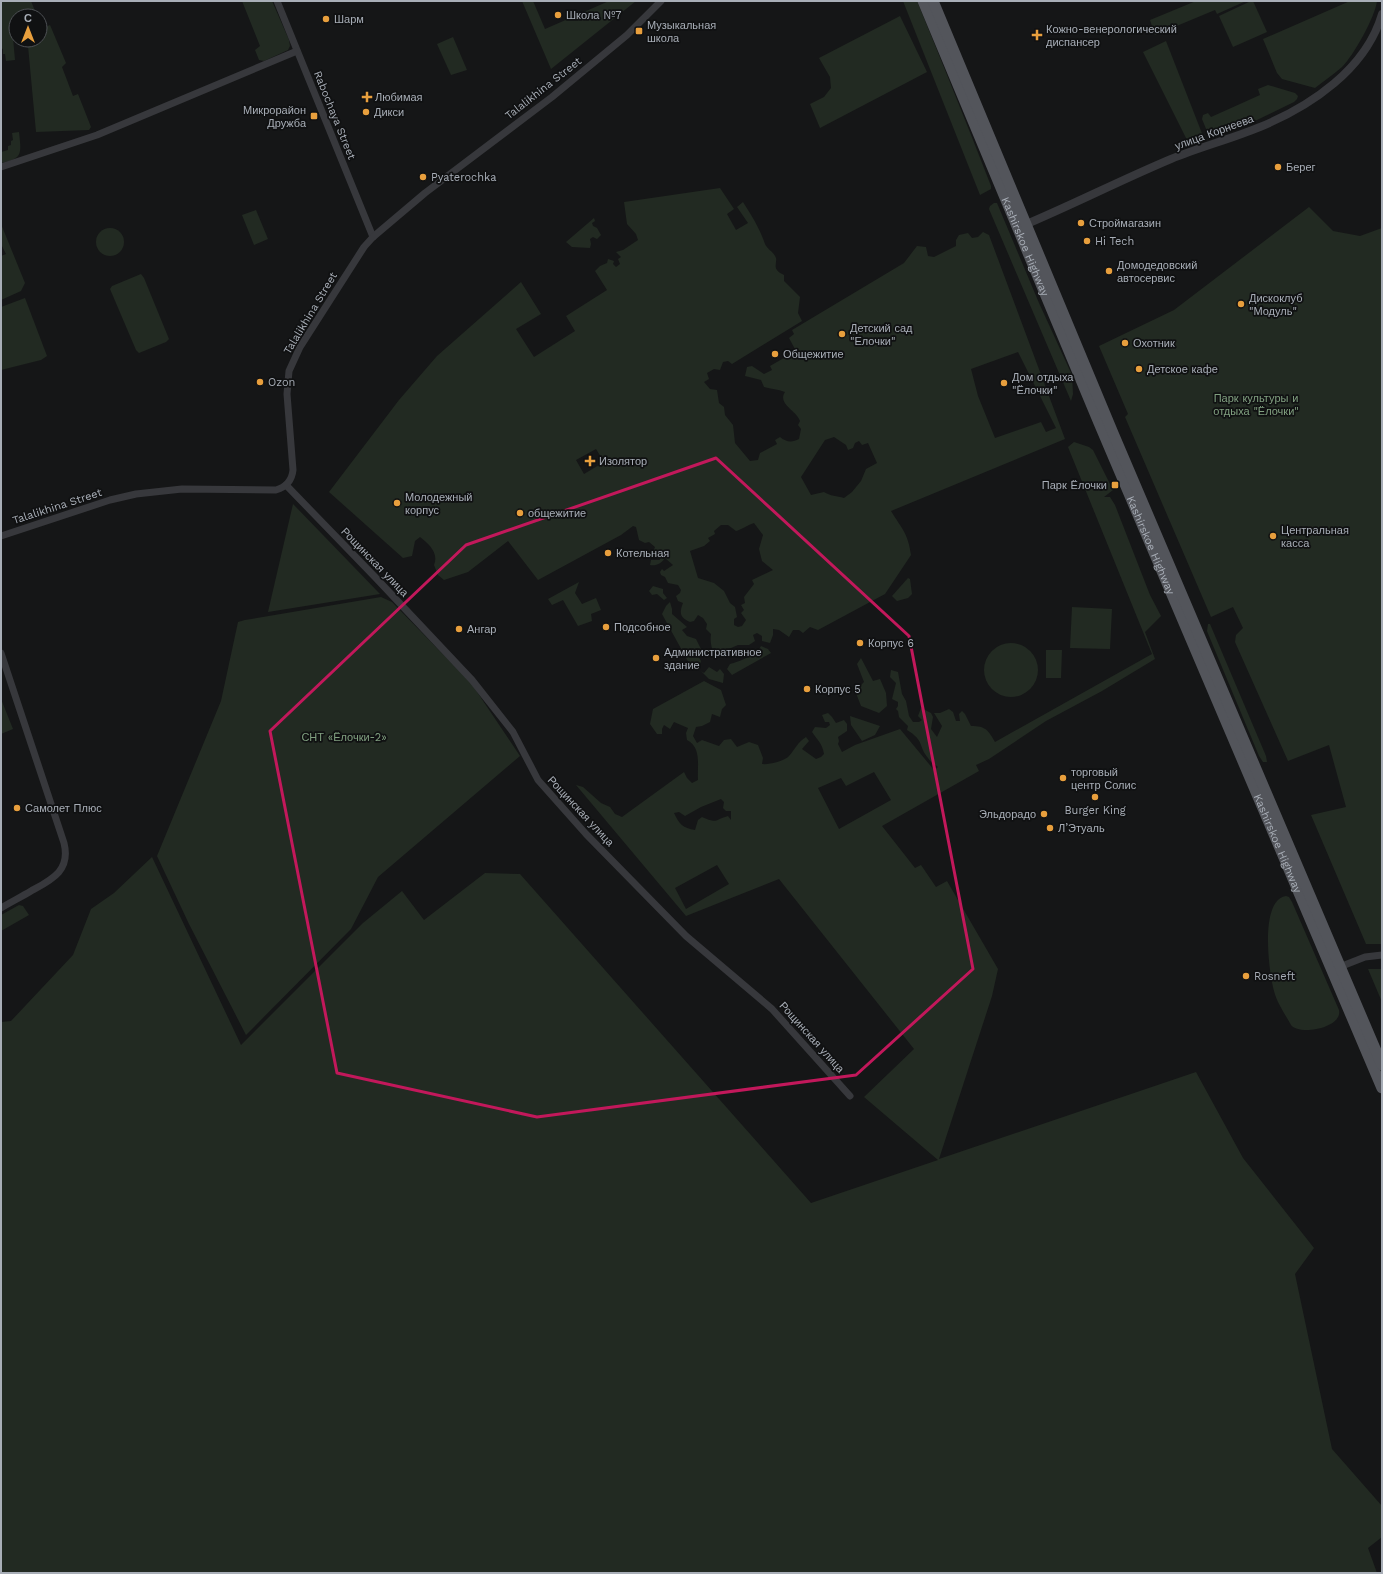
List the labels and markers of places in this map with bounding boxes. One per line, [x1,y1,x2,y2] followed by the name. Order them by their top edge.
[566,9,621,22] place label: Школа №7
[553,10,563,20] marker: Школа №7
[334,13,364,26] place label: Шарм
[321,14,331,24] marker: Шарм
[647,19,716,45] place label: Музыкальная школа
[1046,23,1177,49] place label: Кожно-венерологический диспансер
[634,26,644,36] marker: Музыкальная школа
[1031,29,1043,41] marker: Кожно-венерологический диспансер
[375,91,423,104] place label: Любимая
[362,92,372,102] marker: Любимая
[243,104,307,130] place label: Микрорайон Дружба
[374,106,404,119] place label: Дикси
[361,107,371,117] marker: Дикси
[309,111,319,121] marker: Микрорайон Дружба
[1286,161,1316,174] place label: Берег
[1273,162,1283,172] marker: Берег
[431,171,496,184] place label: Pyaterochka
[418,172,428,182] marker: Pyaterochka
[1089,217,1161,230] place label: Строймагазин
[1076,218,1086,228] marker: Строймагазин
[1095,235,1134,248] place label: Hi Tech
[1082,236,1092,246] marker: Hi Tech
[1117,259,1197,285] place label: Домодедовский автосервис
[1104,266,1114,276] marker: Домодедовский автосервис
[1249,292,1302,318] place label: Дискоклуб "Модуль"
[1236,299,1246,309] marker: Дискоклуб "Модуль"
[850,322,913,348] place label: Детский сад "Елочки"
[837,329,847,339] marker: Детский сад "Елочки"
[1133,337,1175,350] place label: Охотник
[1120,338,1130,348] marker: Охотник
[783,348,844,361] place label: Общежитие
[770,349,780,359] marker: Общежитие
[1147,363,1218,376] place label: Детское кафе
[1134,364,1144,374] marker: Детское кафе
[1012,371,1074,397] place label: Дом отдыха "Ёлочки"
[268,376,295,389] place label: Ozon
[255,377,265,387] marker: Ozon
[999,378,1009,388] marker: Дом отдыха "Ёлочки"
[584,455,596,467] marker: Изолятор
[599,455,647,468] place label: Изолятор
[1042,479,1107,492] place label: Парк Ёлочки
[1110,480,1120,490] marker: Парк Ёлочки
[405,491,472,517] place label: Молодежный корпус
[392,498,402,508] marker: Молодежный корпус
[528,507,586,520] place label: общежитие
[515,508,525,518] marker: общежитие
[1281,524,1349,550] place label: Центральная касса
[1268,531,1278,541] marker: Центральная касса
[616,547,669,560] place label: Котельная
[603,548,613,558] marker: Котельная
[614,621,671,634] place label: Подсобное
[601,622,611,632] marker: Подсобное
[467,623,496,636] place label: Ангар
[454,624,464,634] marker: Ангар
[868,637,914,650] place label: Корпус 6
[855,638,865,648] marker: Корпус 6
[664,646,762,672] place label: Административное здание
[651,653,661,663] marker: Административное здание
[815,683,861,696] place label: Корпус 5
[802,684,812,694] marker: Корпус 5
[1071,766,1137,792] place label: торговый центр Солис
[1058,773,1068,783] marker: торговый центр Солис
[1090,792,1100,802] marker: Burger King
[25,802,102,815] place label: Самолет Плюс
[12,803,22,813] marker: Самолет Плюс
[1064,804,1126,817] place label: Burger King
[979,808,1036,821] place label: Эльдорадо
[1039,809,1049,819] marker: Эльдорадо
[1058,822,1105,835] place label: Л’Этуаль
[1045,823,1055,833] marker: Л’Этуаль
[1254,970,1295,983] place label: Rosneft
[1241,971,1251,981] marker: Rosneft

